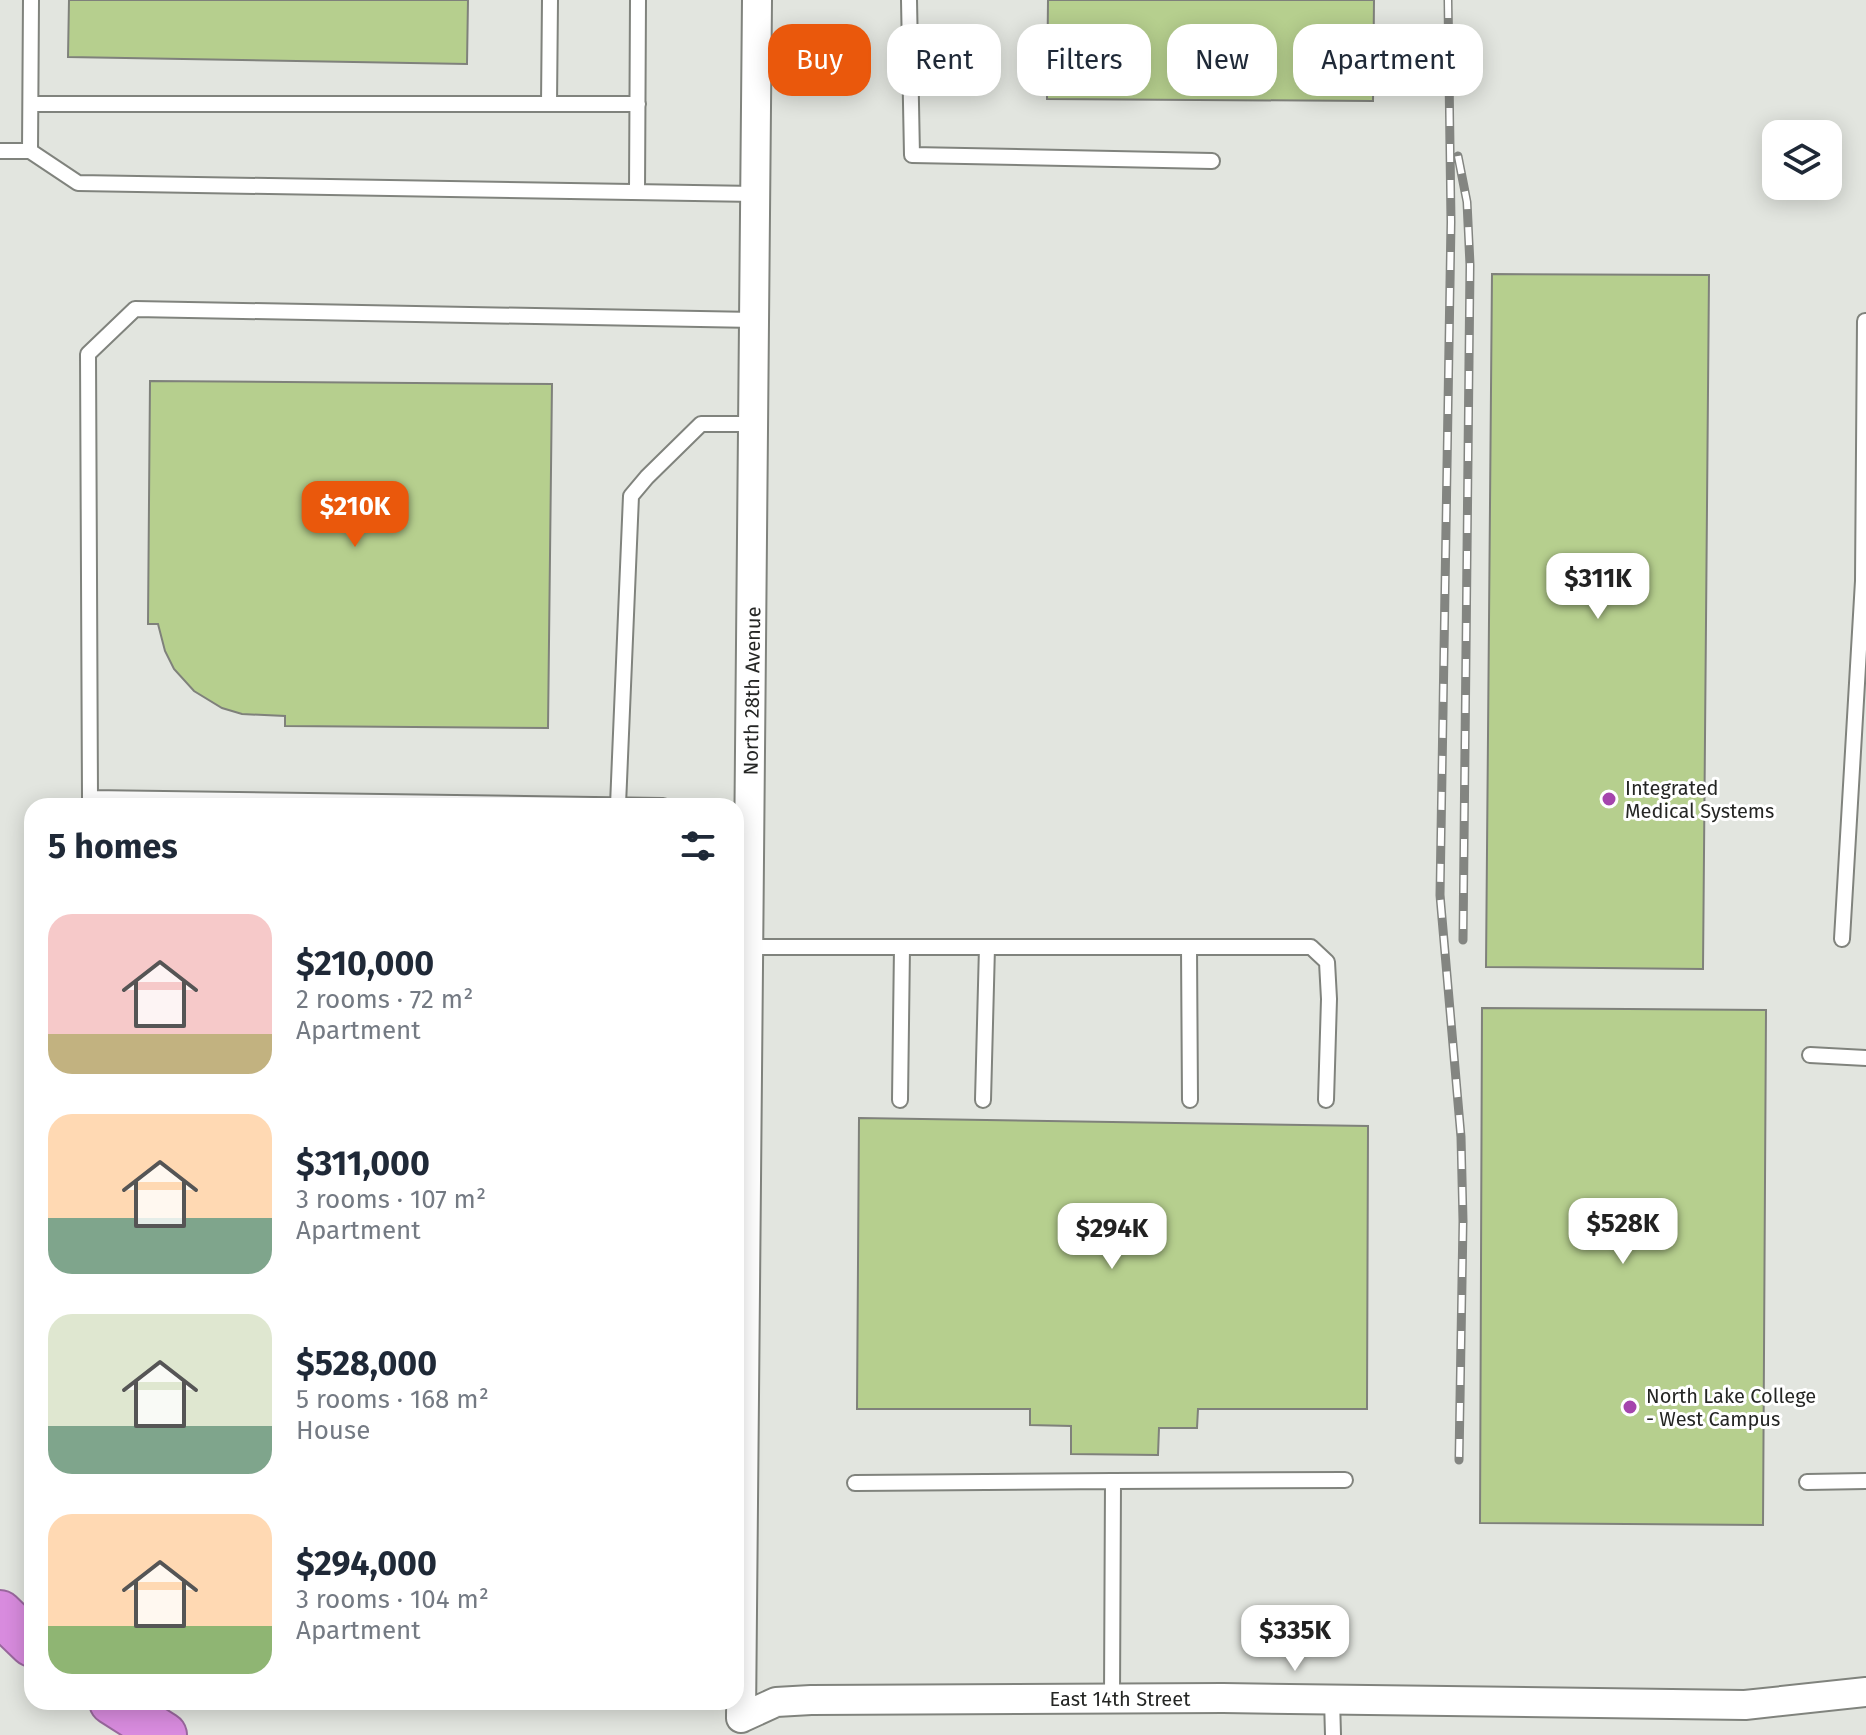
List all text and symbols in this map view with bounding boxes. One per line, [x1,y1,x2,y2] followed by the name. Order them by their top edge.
[768,24,871,96] chip: Buy
[887,24,1001,96] chip: Rent
[1017,24,1151,96] chip: Filters
[1167,24,1277,96] chip: New
[1293,24,1483,96] chip: Apartment
[1762,120,1842,200] map controls
[1762,120,1842,200] button: layers
[299,481,411,549] pin: $210K
[320,491,390,522] text: $210K
[1542,553,1654,621] pin: $311K
[1564,563,1632,594] text: $311K
[739,606,765,776] street label: North 28th Avenue
[1625,776,1774,823] place label: Integrated Medical Systems
[1600,790,1618,808] marker: Integrated Medical Systems
[676,824,720,868] icon: filters
[48,826,178,867] text: 5 homes
[296,943,434,984] text: $210,000
[112,946,208,1042] icon: home
[296,984,473,1015] text: 2 rooms · 72 m²
[296,1015,421,1046] text: Apartment
[296,1143,430,1184] text: $311,000
[112,1146,208,1242] icon: home
[296,1184,486,1215] text: 3 rooms · 107 m²
[1567,1198,1679,1266] pin: $528K
[1056,1203,1168,1271] pin: $294K
[1587,1208,1659,1239] text: $528K
[1076,1213,1148,1244] text: $294K
[296,1215,421,1246] text: Apartment
[296,1343,437,1384] text: $528,000
[112,1346,208,1442] icon: home
[296,1384,489,1415] text: 5 rooms · 168 m²
[1646,1384,1816,1431] place label: North Lake College - West Campus
[1621,1398,1639,1416] marker: North Lake College - West Campus
[296,1415,370,1446] text: House
[296,1543,437,1584] text: $294,000
[112,1546,208,1642] icon: home
[296,1584,489,1615] text: 3 rooms · 104 m²
[1239,1605,1351,1673] pin: $335K
[296,1615,421,1646] text: Apartment
[1259,1615,1331,1646] text: $335K
[1050,1687,1191,1711] street label: East 14th Street

